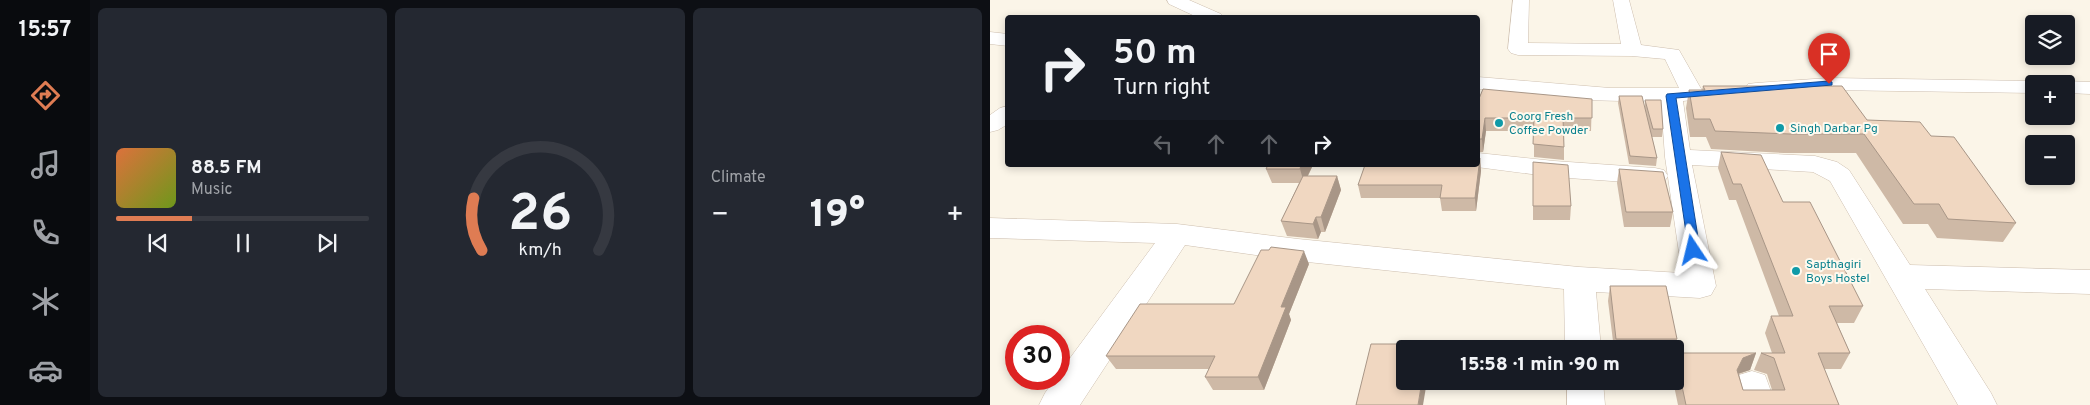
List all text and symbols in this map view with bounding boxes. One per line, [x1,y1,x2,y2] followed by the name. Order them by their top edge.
[2025,15,2075,185] map controls
[2025,15,2075,65] button: layers
[19,17,71,44] text: 15:57
[1113,32,1197,76] text: 50 m
[1808,33,1850,84] pin
[1030,35,1095,100] icon: right
[1815,40,1843,68] icon: arrive
[1113,75,1210,102] text: Turn right
[2025,75,2075,125] button: +
[28,78,63,113] icon: directions
[1509,109,1589,139] place label: Coorg Fresh Coffee Powder
[1493,117,1505,129] marker: Coorg Fresh Coffee Powder
[1790,121,1878,137] place label: Singh Darbar Pg
[1774,122,1786,134] marker: Singh Darbar Pg
[1149,130,1177,158] icon: left
[1202,130,1230,158] icon: ahead
[1255,130,1283,158] icon: ahead
[1308,130,1336,158] icon: right
[2025,135,2075,185] button: −
[28,147,63,182] icon: music
[191,156,262,180] text: 88.5 FM
[711,168,766,188] text: Climate
[191,180,232,200] text: Music
[508,183,572,249] text: 26
[810,192,865,241] text: 19°
[711,198,729,234] text: −
[946,198,964,234] text: +
[28,215,63,250] icon: phone
[1666,223,1718,275] position arrow
[144,229,172,257] icon: previous
[229,229,257,257] icon: pause
[313,229,341,257] icon: next
[518,239,562,262] text: km/h
[1806,257,1870,287] place label: Sapthagiri Boys Hostel
[1790,265,1802,277] marker: Sapthagiri Boys Hostel
[28,284,63,319] icon: climate
[1005,325,1070,390] speed limit sign: 30
[28,353,63,388] icon: car
[1460,353,1620,377] text: 15:58 · 1 min · 90 m

